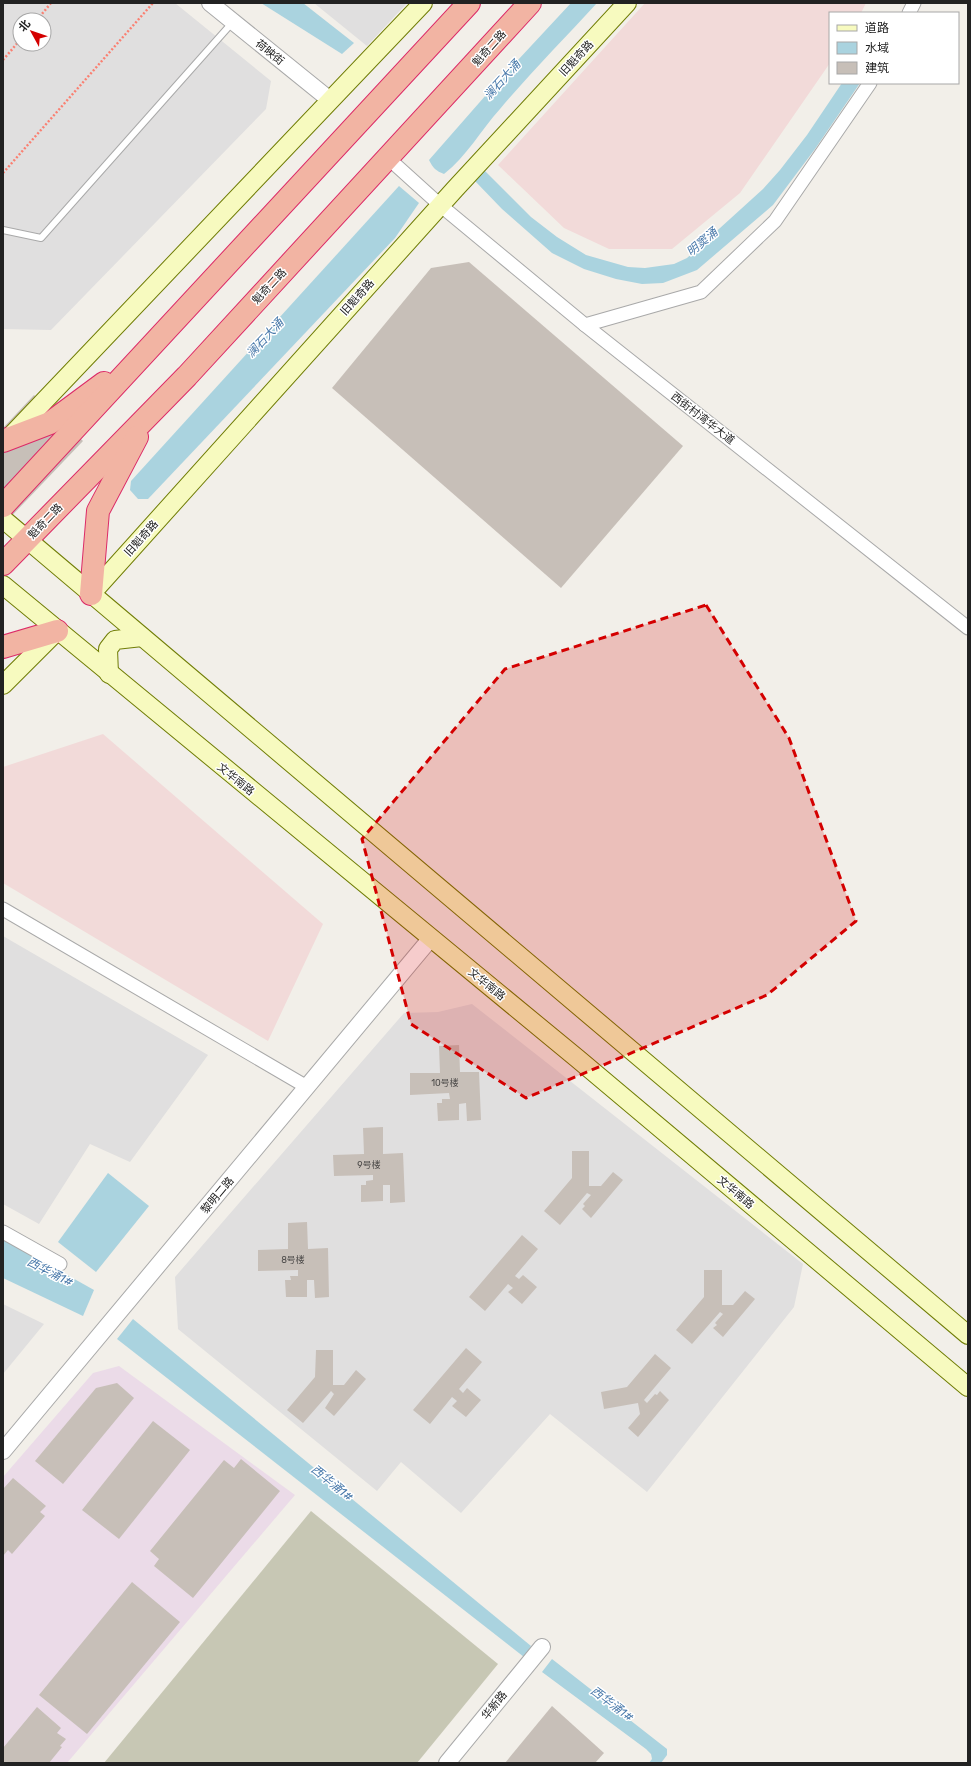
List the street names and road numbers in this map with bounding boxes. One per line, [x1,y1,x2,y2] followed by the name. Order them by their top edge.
[470,28,509,69] street label: 魁奇二路
[253,37,287,68] street label: 荷映街
[557,38,596,79] street label: 旧魁奇路
[250,266,289,307] street label: 魁奇二路
[338,277,377,318] street label: 旧魁奇路
[668,390,737,447] street label: 西街村湾华大道
[25,501,65,542] street label: 魁奇二路
[122,518,161,559] street label: 旧魁奇路
[214,760,257,798] street label: 文华南路
[465,965,508,1003] street label: 文华南路
[715,1173,757,1212] street label: 文华南路
[198,1174,237,1216] street label: 黎明二路
[479,1688,510,1722] street label: 华新路

